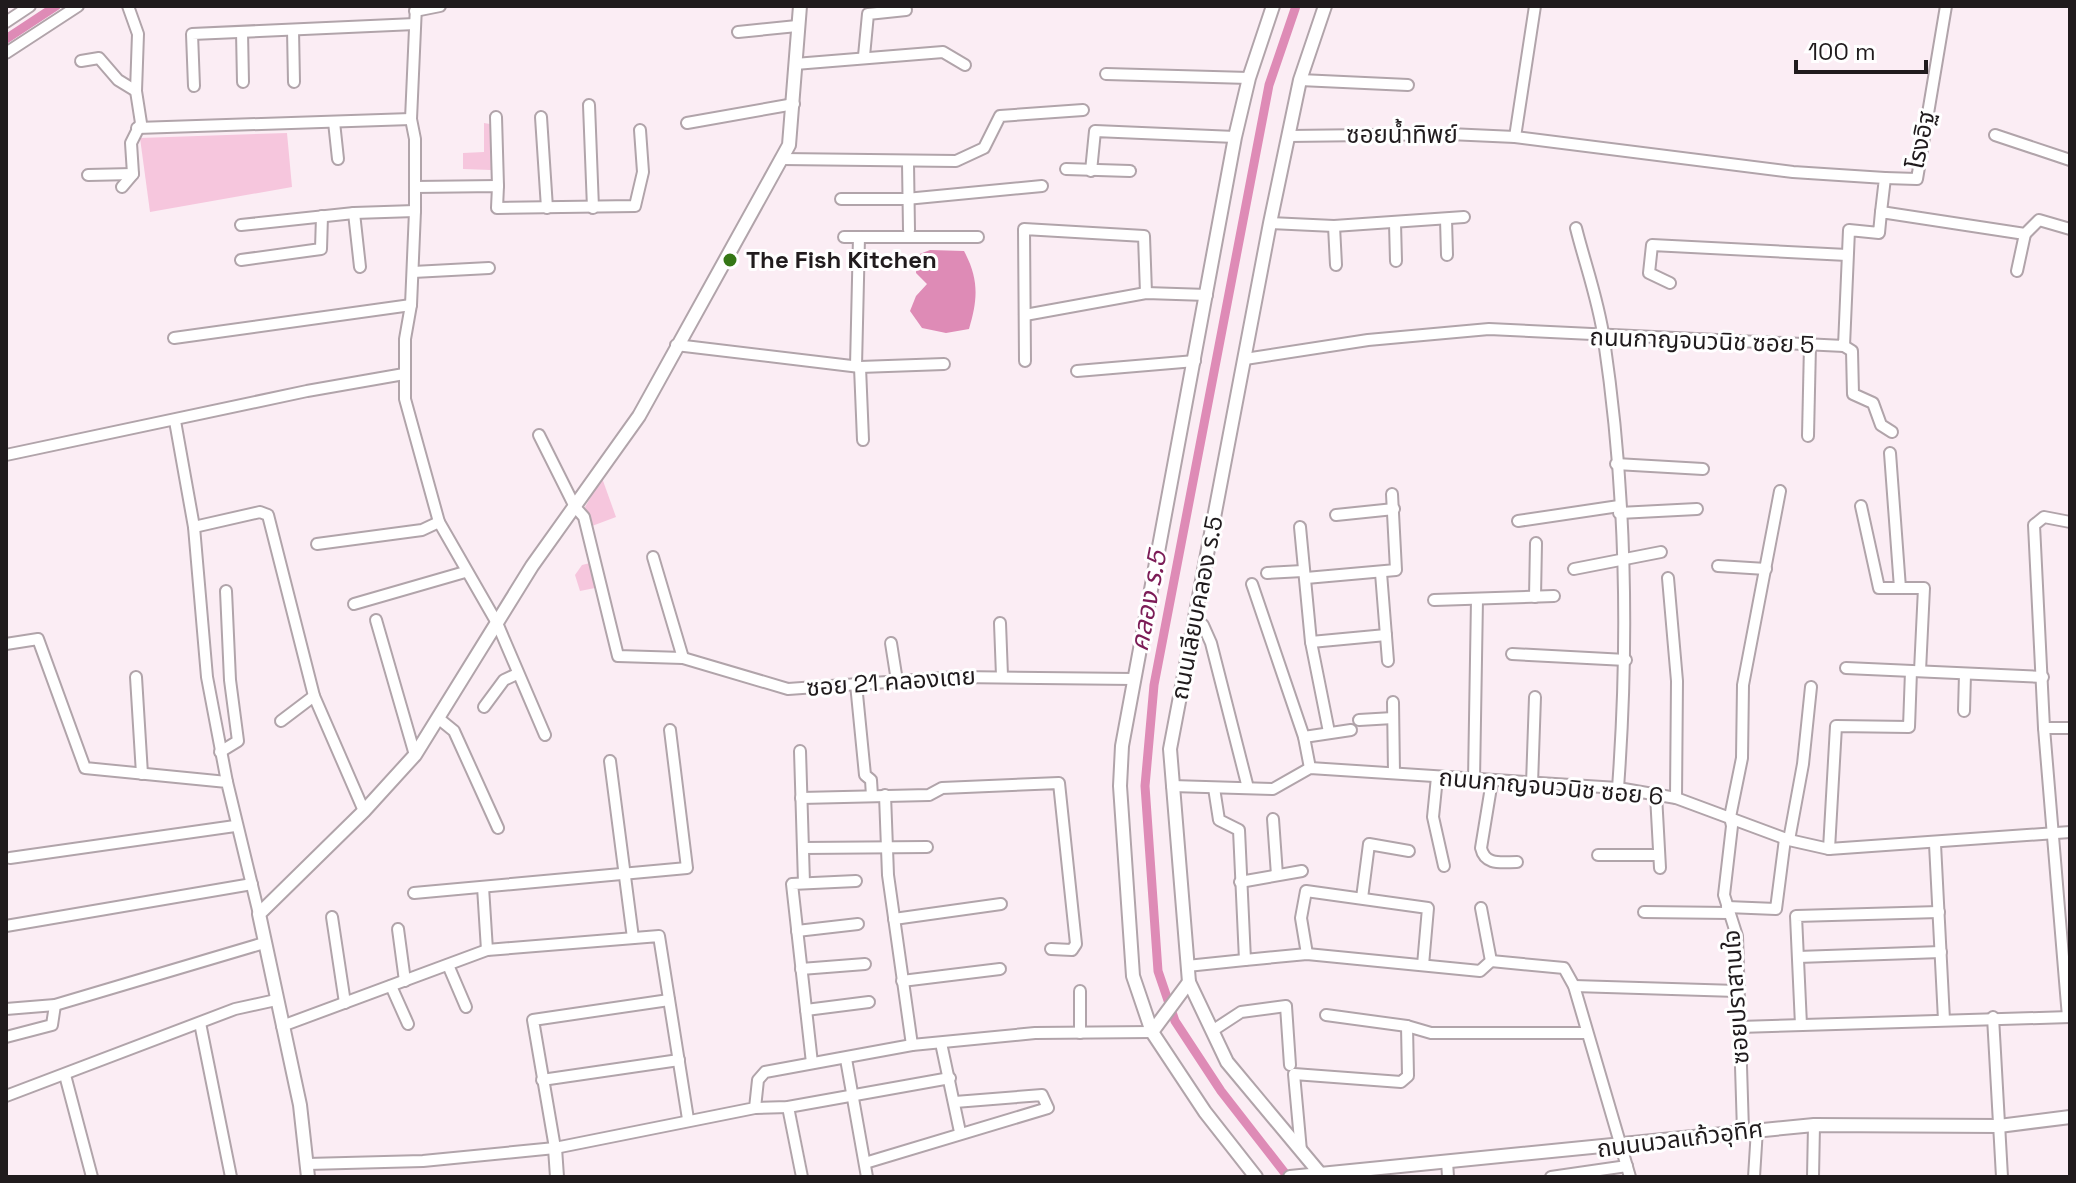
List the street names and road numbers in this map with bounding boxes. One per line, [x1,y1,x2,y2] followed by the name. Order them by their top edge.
[1899,108,1942,172] street label: โรงอิฐ
[1346,118,1458,150] street label: ซอยน้ำทิพย์
[1589,321,1815,360] street label: ถนนกาญจนวนิช ซอย 5
[1163,513,1230,702] street label: ถนนเลียบคลอง ร.5
[805,660,977,703] street label: ซอย 21 คลองเตย
[1437,761,1665,812] street label: ถนนกาญจนวนิช ซอย 6
[1715,929,1756,1065] street label: ซอยปราสานใจ
[1595,1113,1765,1164] street label: ถนนนวลแก้วอุทิศ

